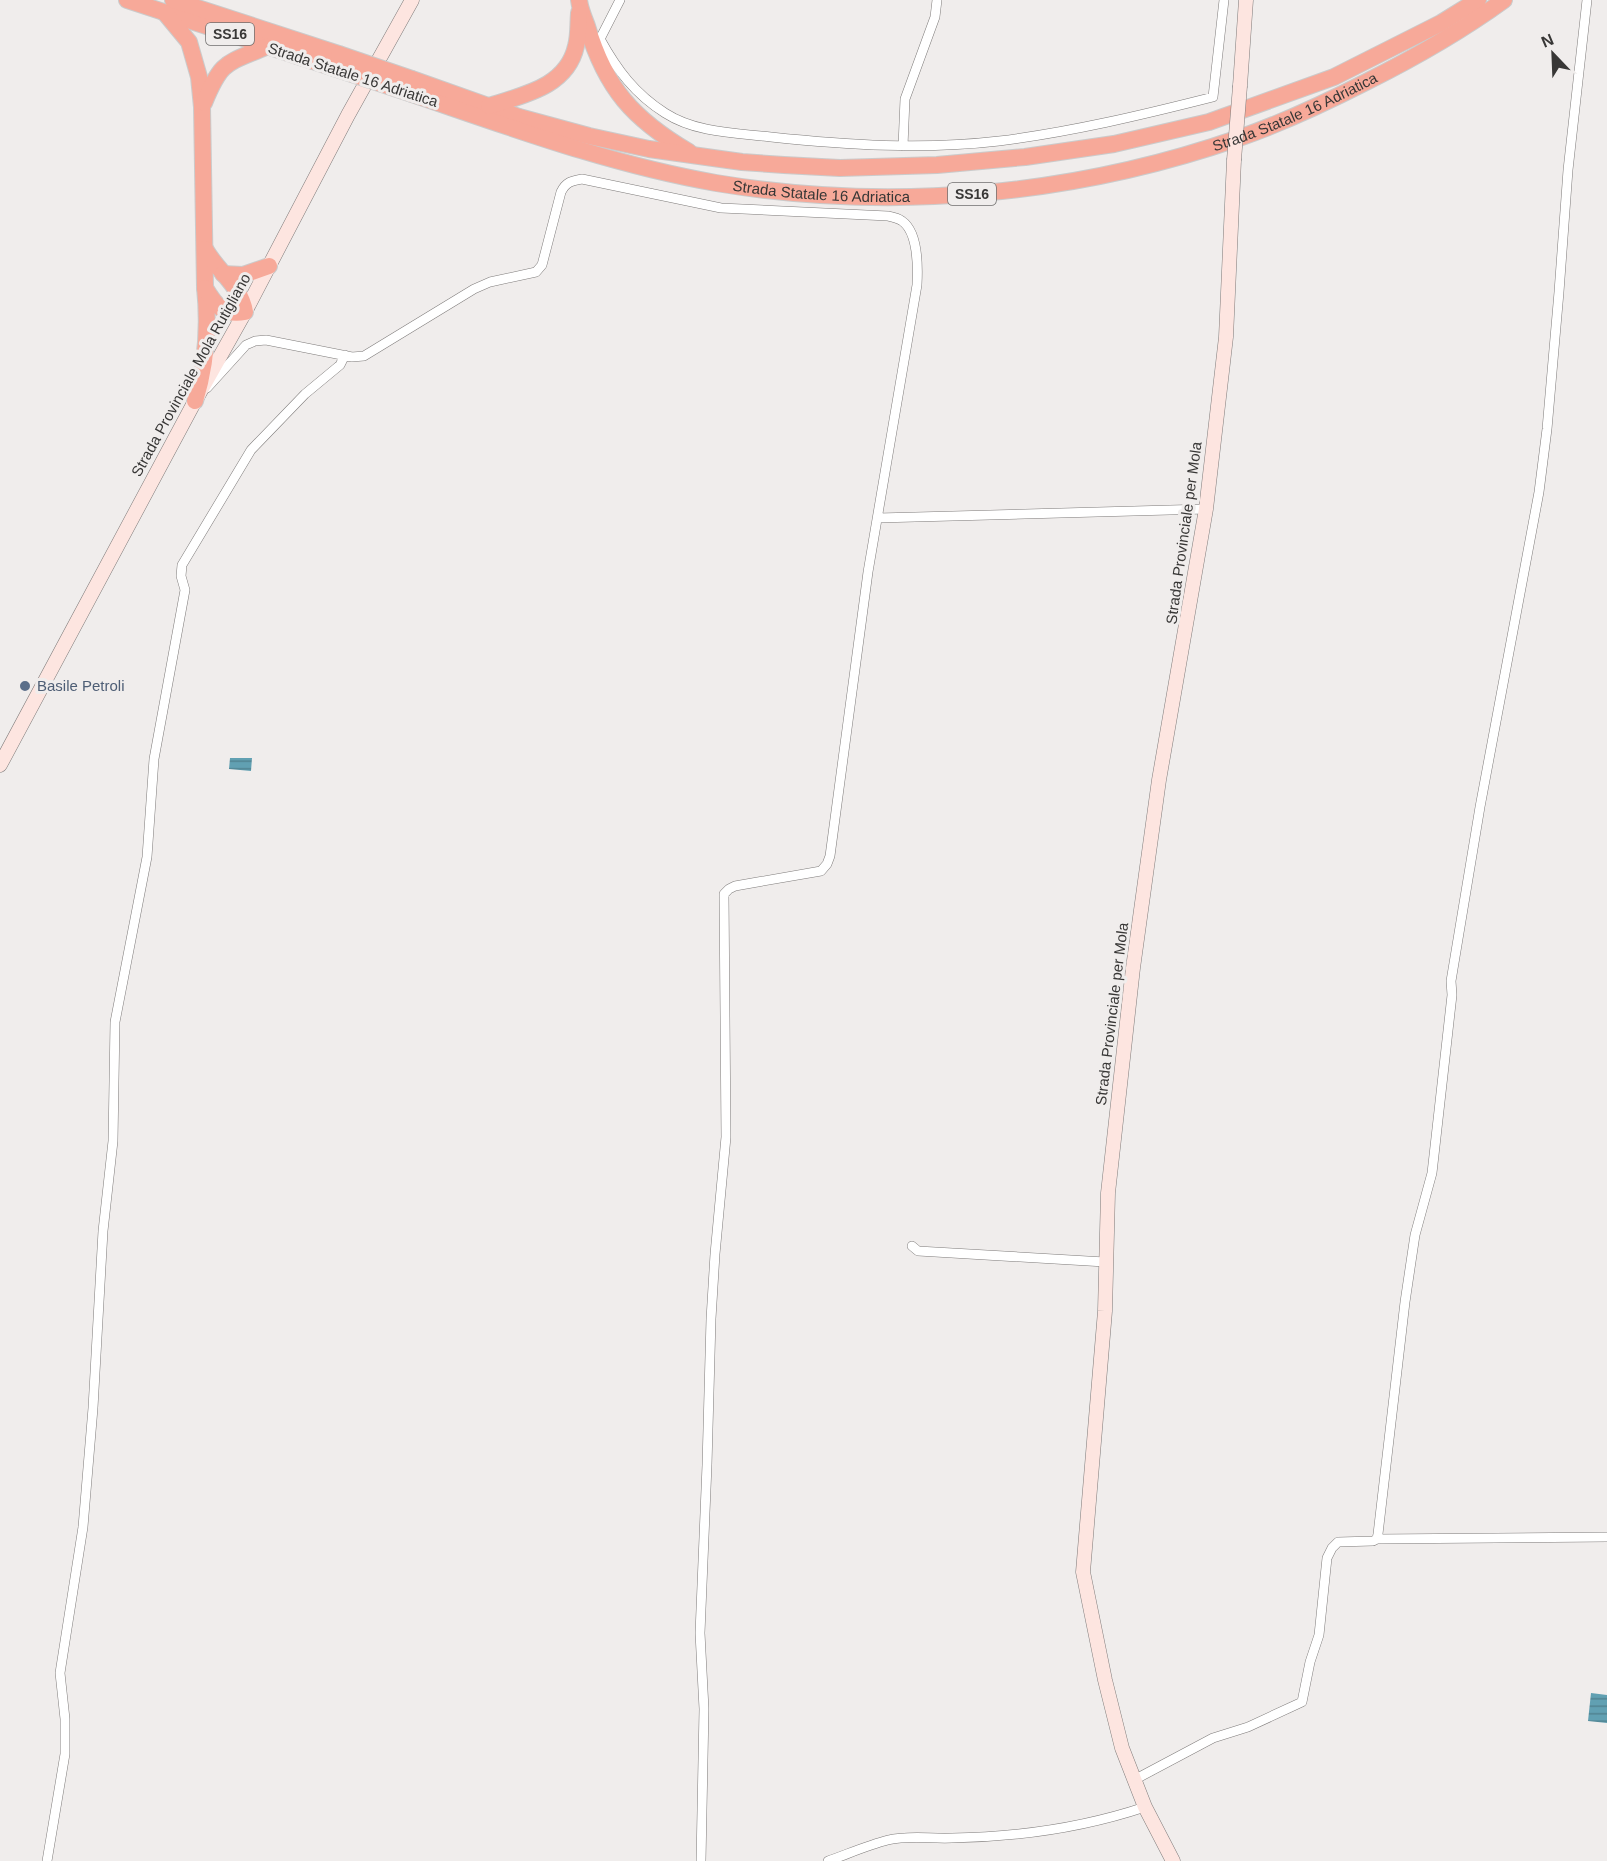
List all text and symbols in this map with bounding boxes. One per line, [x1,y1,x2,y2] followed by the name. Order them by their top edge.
[206,23,254,45] road number: SS16
[1523,24,1583,84] north arrow
[1539,31,1556,51] text: N
[266,39,441,110] street label: Strada Statale 16 Adriatica
[1210,68,1380,154] street label: Strada Statale 16 Adriatica
[732,177,911,205] street label: Strada Statale 16 Adriatica
[948,183,996,205] road number: SS16
[128,270,254,479] street label: Strada Provinciale Mola Rutigliano
[1162,440,1205,625] street label: Strada Provinciale per Mola
[37,677,125,694] place label: Basile Petroli
[18,679,32,693] marker: Basile Petroli
[1092,921,1131,1106] street label: Strada Provinciale per Mola

